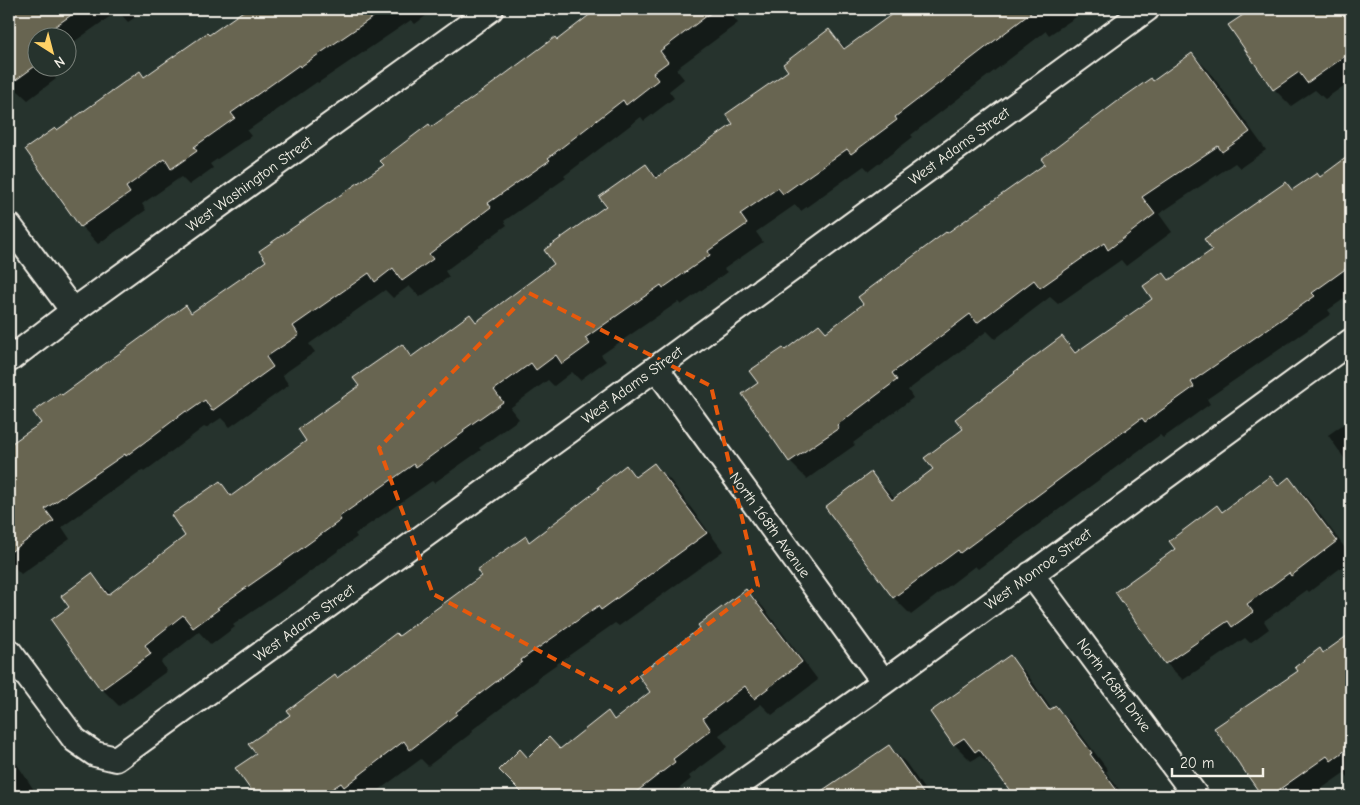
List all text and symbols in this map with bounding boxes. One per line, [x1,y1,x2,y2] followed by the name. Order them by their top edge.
[28,28,78,78] north arrow
[51,53,68,72] text: N
[905,103,1014,189] street label: West Adams Street
[182,132,316,236] street label: West Washington Street
[578,342,687,428] street label: West Adams Street
[726,469,815,582] street label: North 168th Avenue
[981,524,1095,614] street label: West Monroe Street
[250,580,359,666] street label: West Adams Street
[1073,635,1155,736] street label: North 168th Drive
[1172,745,1264,777] scale bar
[1180,754,1214,772] text: 20 m

